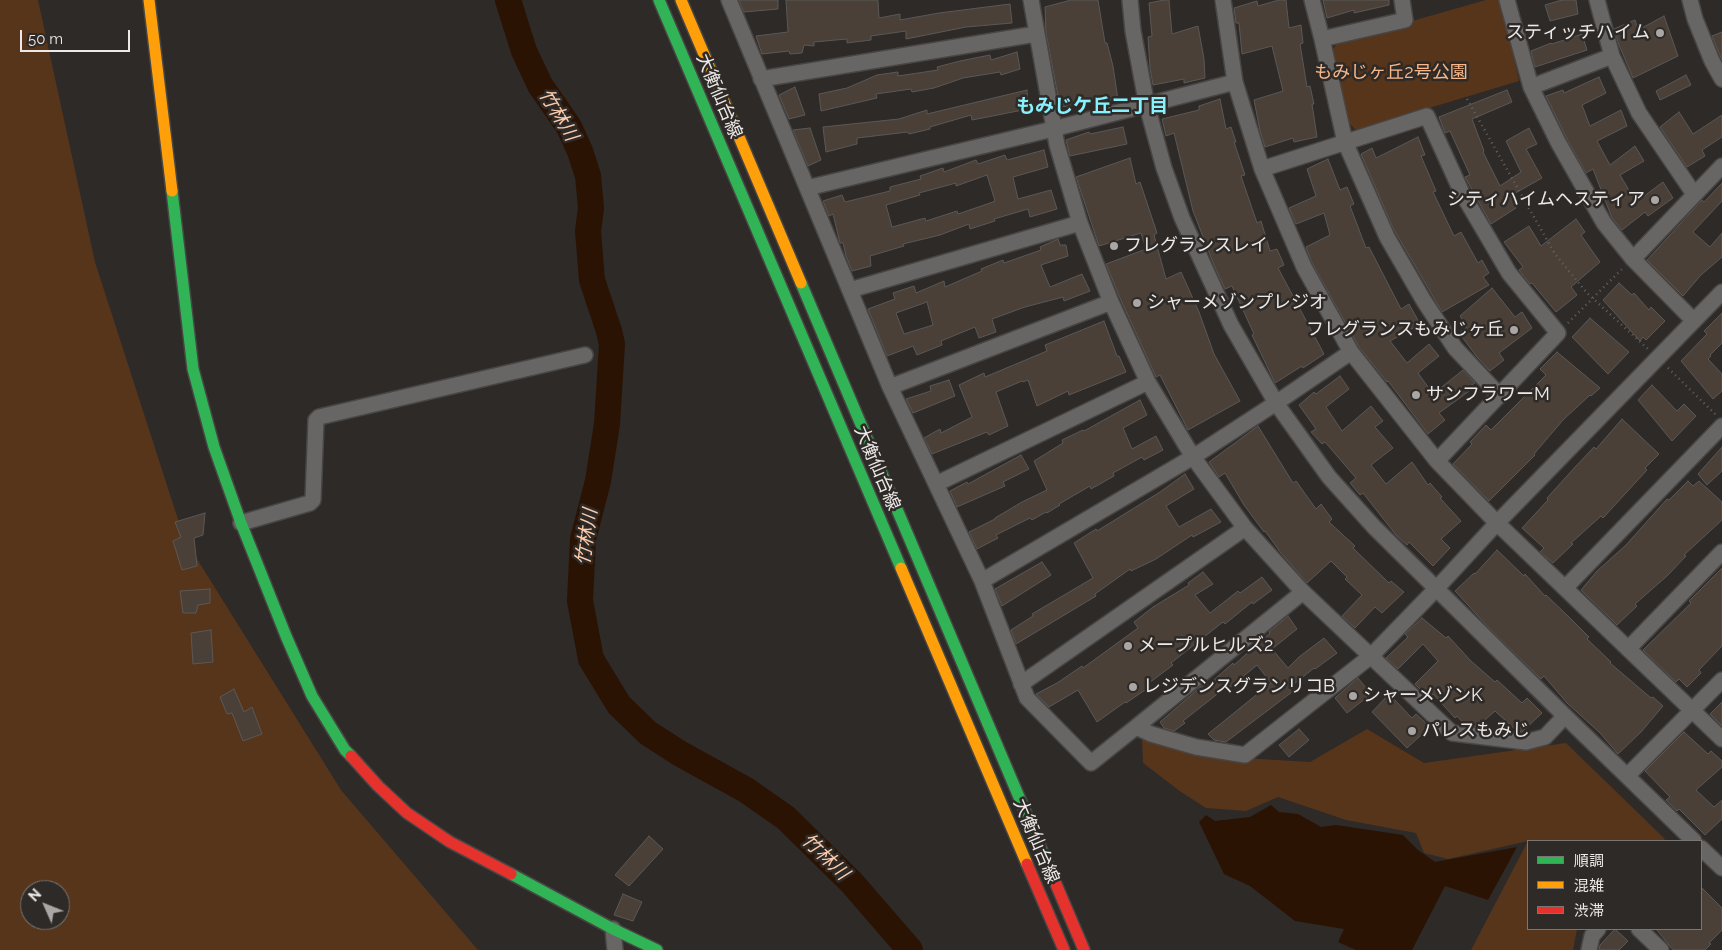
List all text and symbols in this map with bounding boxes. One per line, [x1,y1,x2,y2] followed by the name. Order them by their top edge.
[22,20,132,52] scale bar
[1506,22,1650,44] place label: スティッチハイム
[1654,27,1666,39] marker: スティッチハイム
[28,30,63,48] text: 50 m
[691,50,747,142] street label: 大衡仙台線
[1314,62,1468,84] park label: もみじヶ丘2号公園
[534,85,582,145] water label: 竹林川
[1016,95,1168,117] district label: もみじケ丘二丁目
[1447,189,1645,211] place label: シティハイムヘスティア
[1649,194,1661,206] marker: シティハイムヘスティア
[1124,235,1268,257] place label: フレグランスレイ
[1108,240,1120,252] marker: フレグランスレイ
[1147,292,1327,314] place label: シャーメゾンプレジオ
[1131,297,1143,309] marker: シャーメゾンプレジオ
[1306,319,1504,341] place label: フレグランスもみじヶ丘
[1508,324,1520,336] marker: フレグランスもみじヶ丘
[1426,384,1550,406] place label: サンフラワーM
[1410,389,1422,401] marker: サンフラワーM
[849,422,905,514] street label: 大衡仙台線
[572,507,602,567] water label: 竹林川
[1138,635,1273,657] place label: メープルヒルズ2
[1122,640,1134,652] marker: メープルヒルズ2
[1143,676,1335,698] place label: レジデンスグランリコB
[1127,681,1139,693] marker: レジデンスグランリコB
[1363,685,1483,707] place label: シャーメゾンK
[1347,690,1359,702] marker: シャーメゾンK
[1422,720,1530,742] place label: パレスもみじ
[1406,725,1418,737] marker: パレスもみじ
[1008,795,1064,887] street label: 大衡仙台線
[797,829,853,885] water label: 竹林川
[1527,840,1702,930] legend
[1574,852,1604,870] text: 順調
[1574,877,1604,895] text: 混雑
[20,880,70,930] north arrow
[25,886,44,905] text: N
[1574,902,1604,920] text: 渋滞

